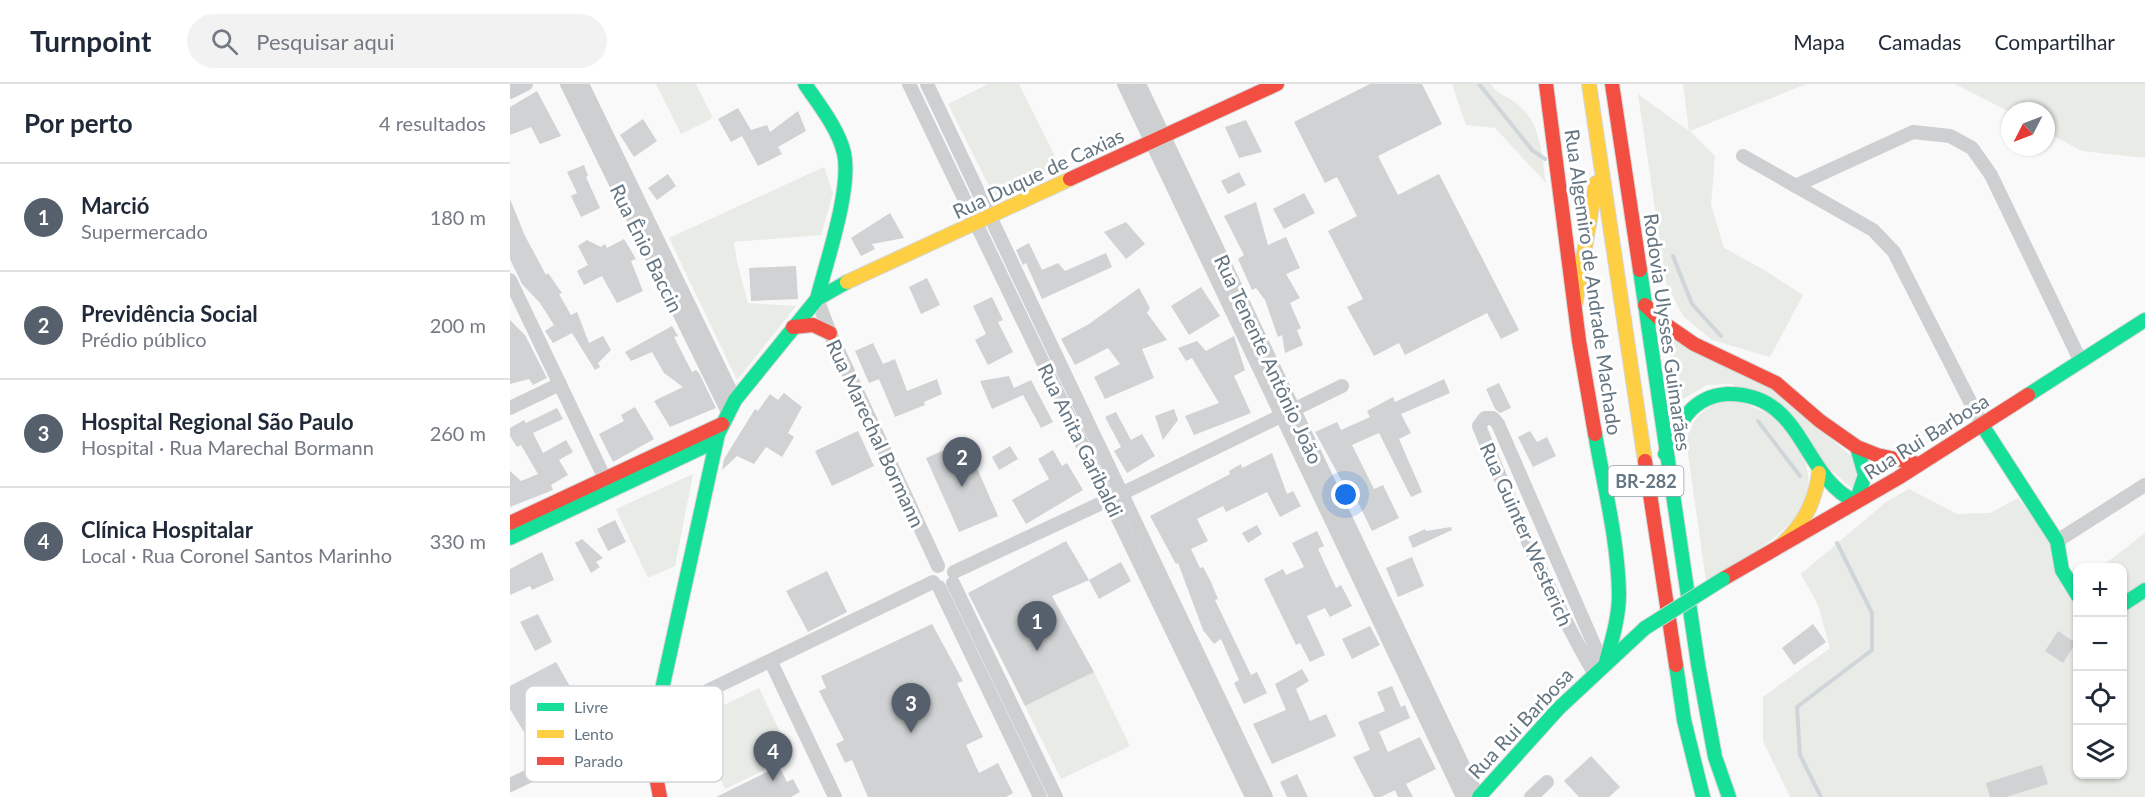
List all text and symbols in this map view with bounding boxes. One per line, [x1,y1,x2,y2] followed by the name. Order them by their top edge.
[187,14,607,68] search box
[30,24,151,58] text: Turnpoint
[208,25,241,58] icon: search
[256,28,394,55] text: Pesquisar aqui
[1793,29,1845,54] text: Mapa
[1878,29,1961,54] text: Camadas
[1994,29,2115,54] text: Compartilhar
[2001,102,2055,156] north arrow
[24,107,133,139] text: Por perto
[379,111,486,135] text: 4 resultados
[949,123,1127,223] street label: Rua Duque de Caxias
[1561,127,1627,437] street label: Rua Algemiro de Andrade Machado
[606,180,688,316] street label: Rua Ênio Baccin
[81,192,149,219] text: Marció
[38,205,49,229] text: 1
[430,205,486,229] text: 180 m
[1639,212,1697,452] street label: Rodovia Ulysses Guimarães
[81,219,208,243] text: Supermercado
[1210,251,1328,467] street label: Rua Tenente Antônio João
[81,300,258,327] text: Previdência Social
[38,313,49,337] text: 2
[430,313,486,337] text: 200 m
[81,327,207,351] text: Prédio público
[822,335,930,531] street label: Rua Marechal Bormann
[1033,359,1129,521] street label: Rua Anita Garibaldi
[1859,388,1993,484] street label: Rua Rui Barbosa
[81,408,354,435] text: Hospital Regional São Paulo
[38,421,49,445] text: 3
[430,421,486,445] text: 260 m
[81,435,374,459] text: Hospital · Rua Marechal Bormann
[942,438,982,487] pin: 2
[1476,438,1578,630] street label: Rua Guinter Westerich
[1608,466,1684,496] road number: BR-282
[1331,480,1360,509] your location
[81,516,253,543] text: Clínica Hospitalar
[38,529,49,553] text: 4
[430,529,486,553] text: 330 m
[81,543,392,567] text: Local · Rua Coronel Santos Marinho
[2073,563,2127,779] map controls
[2073,563,2127,617] button: +
[1018,602,1056,651] pin: 1
[2073,617,2127,671] button: −
[1463,663,1577,783] street label: Rua Rui Barbosa
[2073,671,2127,725] button: locate
[892,684,930,733] pin: 3
[525,686,723,782] legend
[574,697,608,716] text: Livre
[574,724,614,743] text: Lento
[2073,725,2127,779] button: layers
[754,732,792,781] pin: 4
[574,751,623,770] text: Parado

